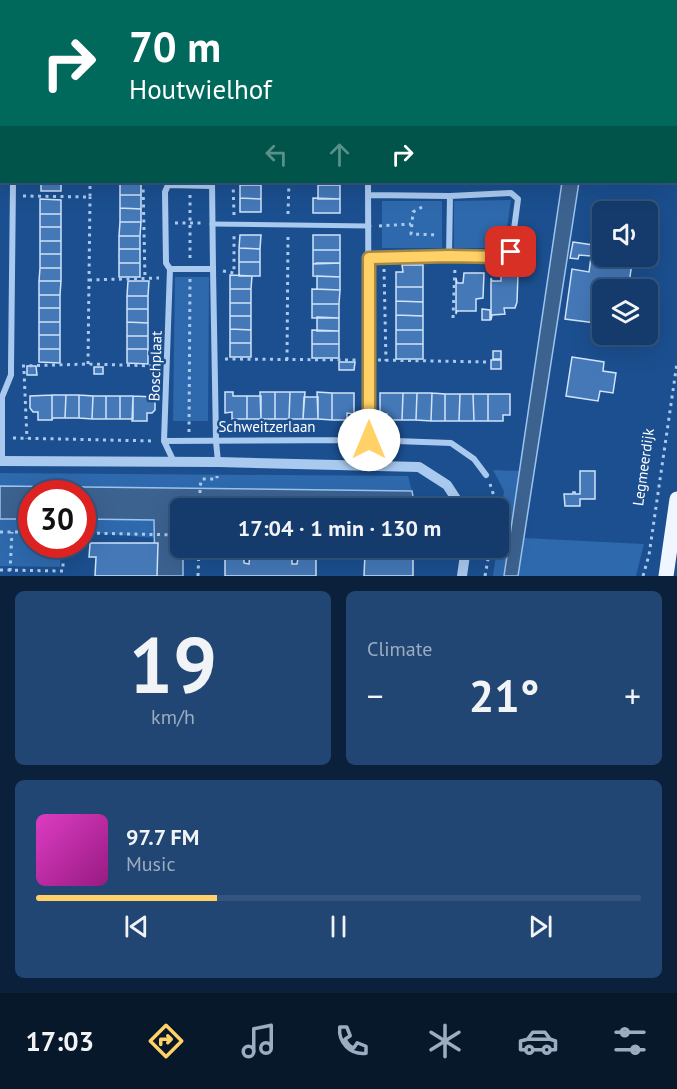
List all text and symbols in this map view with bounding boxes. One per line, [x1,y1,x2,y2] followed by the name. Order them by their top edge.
[129,19,221,74] text: 70 m
[30,24,108,102] icon: right
[129,72,272,106] text: Houtwielhof
[260,138,293,171] icon: left
[323,138,356,171] icon: ahead
[386,138,419,171] icon: right
[592,201,658,345] map controls
[592,201,658,267] button: sound
[485,226,536,277] pin
[494,235,527,268] icon: arrive
[592,279,658,345] button: layers
[144,330,166,402] street label: Boschplaat
[337,408,401,472] position arrow
[218,417,316,436] street label: Schweitzerlaan
[628,426,658,507] street label: Legmeerdijk
[18,480,96,558] speed limit sign: 30
[238,514,441,542] text: 17:04 · 1 min · 130 m
[129,614,217,715] text: 19
[367,636,433,662] text: Climate
[469,666,539,724] text: 21°
[367,674,384,717] text: −
[624,674,641,717] text: +
[151,704,195,730] text: km/h
[126,823,199,851] text: 97.7 FM
[126,851,175,877] text: Music
[120,910,153,943] icon: previous
[322,910,355,943] icon: pause
[524,910,557,943] icon: next
[145,1020,187,1062] icon: directions
[238,1020,280,1062] icon: music
[331,1020,373,1062] icon: phone
[424,1020,466,1062] icon: climate
[517,1020,559,1062] icon: car
[609,1020,651,1062] icon: filters
[25,1024,94,1058] text: 17:03

